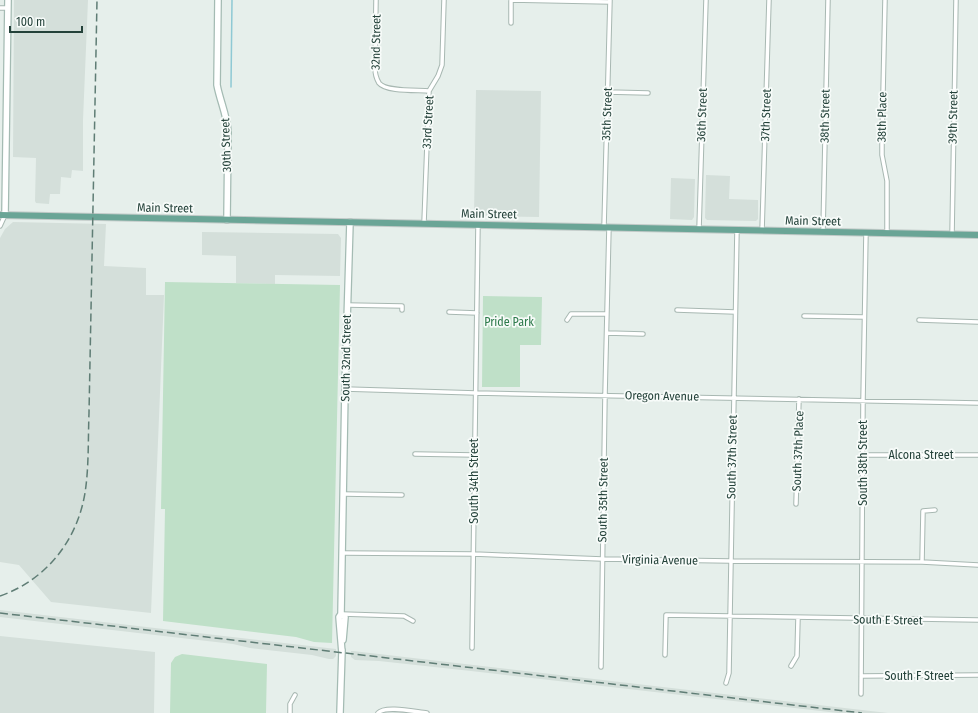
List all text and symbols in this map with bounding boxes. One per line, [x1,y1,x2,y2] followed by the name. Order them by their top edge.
[10,8,82,34] scale bar
[369,14,383,70] street label: 32nd Street
[16,15,45,29] text: 100 m
[599,87,615,141] street label: 35th Street
[694,88,710,142] street label: 36th Street
[758,88,774,142] street label: 37th Street
[818,89,832,143] street label: 38th Street
[946,90,960,144] street label: 39th Street
[875,92,889,142] street label: 38th Place
[420,95,436,149] street label: 33rd Street
[218,118,234,172] street label: 30th Street
[137,201,193,215] street label: Main Street
[461,207,517,221] street label: Main Street
[785,214,841,228] street label: Main Street
[338,314,354,402] street label: South 32nd Street
[484,315,534,329] park label: Pride Park
[625,388,699,404] street label: Oregon Avenue
[790,410,806,492] street label: South 37th Place
[724,415,740,499] street label: South 37th Street
[856,420,870,506] street label: South 38th Street
[467,438,481,524] street label: South 34th Street
[888,448,954,462] street label: Alcona Street
[595,457,611,543] street label: South 35th Street
[622,552,698,568] street label: Virginia Avenue
[853,612,923,628] street label: South E Street
[884,669,954,683] street label: South F Street

